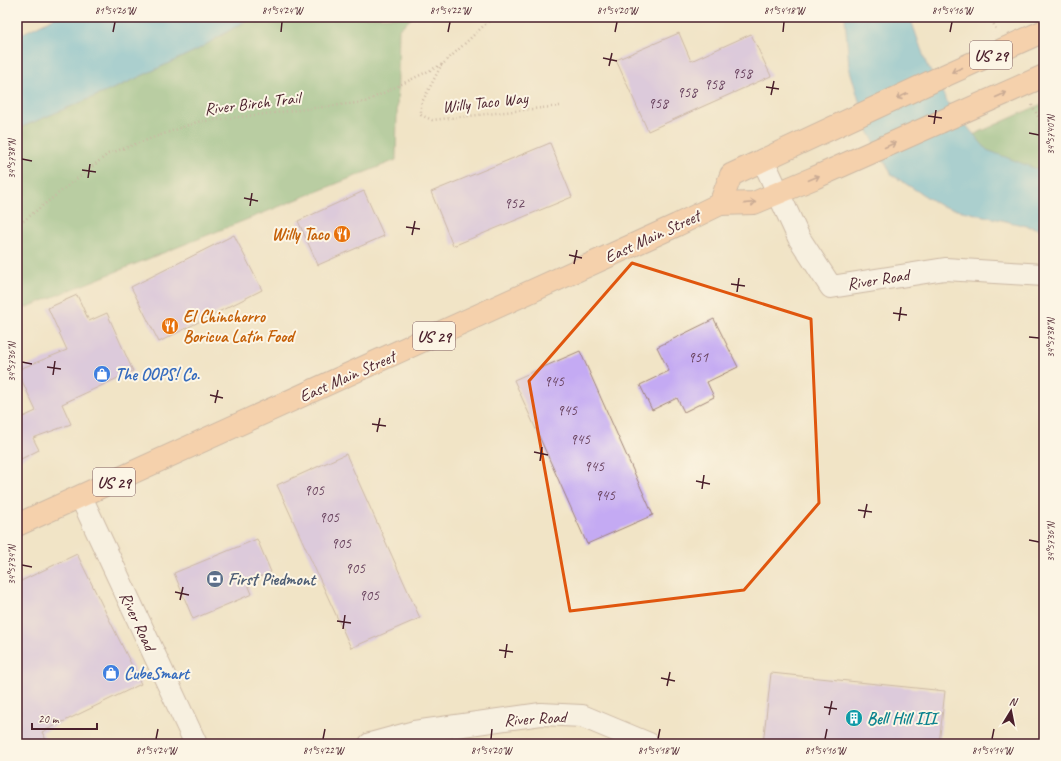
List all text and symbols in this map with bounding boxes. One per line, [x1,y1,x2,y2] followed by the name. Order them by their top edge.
[95,4,137,17] text: 81°54'26"W
[262,4,304,17] text: 81°54'24"W
[430,4,472,17] text: 81°54'22"W
[597,4,639,17] text: 81°54'20"W
[764,4,806,17] text: 81°54'18"W
[932,4,974,17] text: 81°54'16"W
[970,41,1012,69] road number: US 29
[732,64,753,83] house number: 958
[952,67,964,74] one-way arrow
[704,75,725,94] house number: 958
[677,83,698,102] house number: 958
[203,87,304,120] street label: River Birch Trail
[441,87,530,117] street label: Willy Taco Way
[994,91,1006,98] one-way arrow
[896,93,908,100] one-way arrow
[648,94,669,113] house number: 958
[1044,113,1057,155] text: 34°57'40"N
[5,137,18,179] text: 34°57'38"N
[883,141,895,148] one-way arrow
[808,174,820,181] one-way arrow
[504,194,525,213] house number: 952
[743,199,756,206] one-way arrow
[601,204,705,268] street label: East Main Street
[272,224,331,245] place label: Willy Taco
[332,224,352,244] restaurant icon: Willy Taco
[846,264,913,295] street label: River Road
[183,306,296,347] place label: El Chinchorro Boricua Latín Food
[160,316,180,336] restaurant icon: El Chinchorro Boricua Latín Food
[1044,316,1057,358] text: 34°57'38"N
[413,322,455,350] road number: US 29
[5,340,18,382] text: 34°57'36"N
[296,345,401,407] street label: East Main Street
[688,348,709,367] house number: 951
[92,364,112,384] shop icon: The OOPS! Co.
[115,364,200,385] place label: The OOPS! Co.
[544,372,565,391] house number: 945
[557,401,578,420] house number: 945
[570,430,591,449] house number: 945
[584,457,605,476] house number: 945
[93,468,135,496] road number: US 29
[304,481,325,500] house number: 905
[595,486,616,505] house number: 945
[319,508,340,527] house number: 905
[1044,520,1057,562] text: 34°57'36"N
[331,534,352,553] house number: 905
[5,543,18,585] text: 34°57'34"N
[345,559,366,578] house number: 905
[205,569,225,589] bank icon: First Piedmont
[228,569,317,590] place label: First Piedmont
[359,586,380,605] house number: 905
[115,588,161,656] street label: River Road
[101,663,121,683] shop icon: CubeSmart
[124,663,191,684] place label: CubeSmart
[991,691,1031,731] north arrow
[1008,694,1019,709] text: N
[32,705,97,731] scale bar
[503,706,569,731] street label: River Road
[844,708,864,728] building icon: Bell Hill III
[867,708,940,729] place label: Bell Hill III
[38,711,60,727] text: 20 m
[136,744,178,757] text: 81°54'24"W
[303,744,345,757] text: 81°54'22"W
[471,744,513,757] text: 81°54'20"W
[638,744,680,757] text: 81°54'18"W
[805,744,847,757] text: 81°54'16"W
[972,744,1014,757] text: 81°54'14"W

